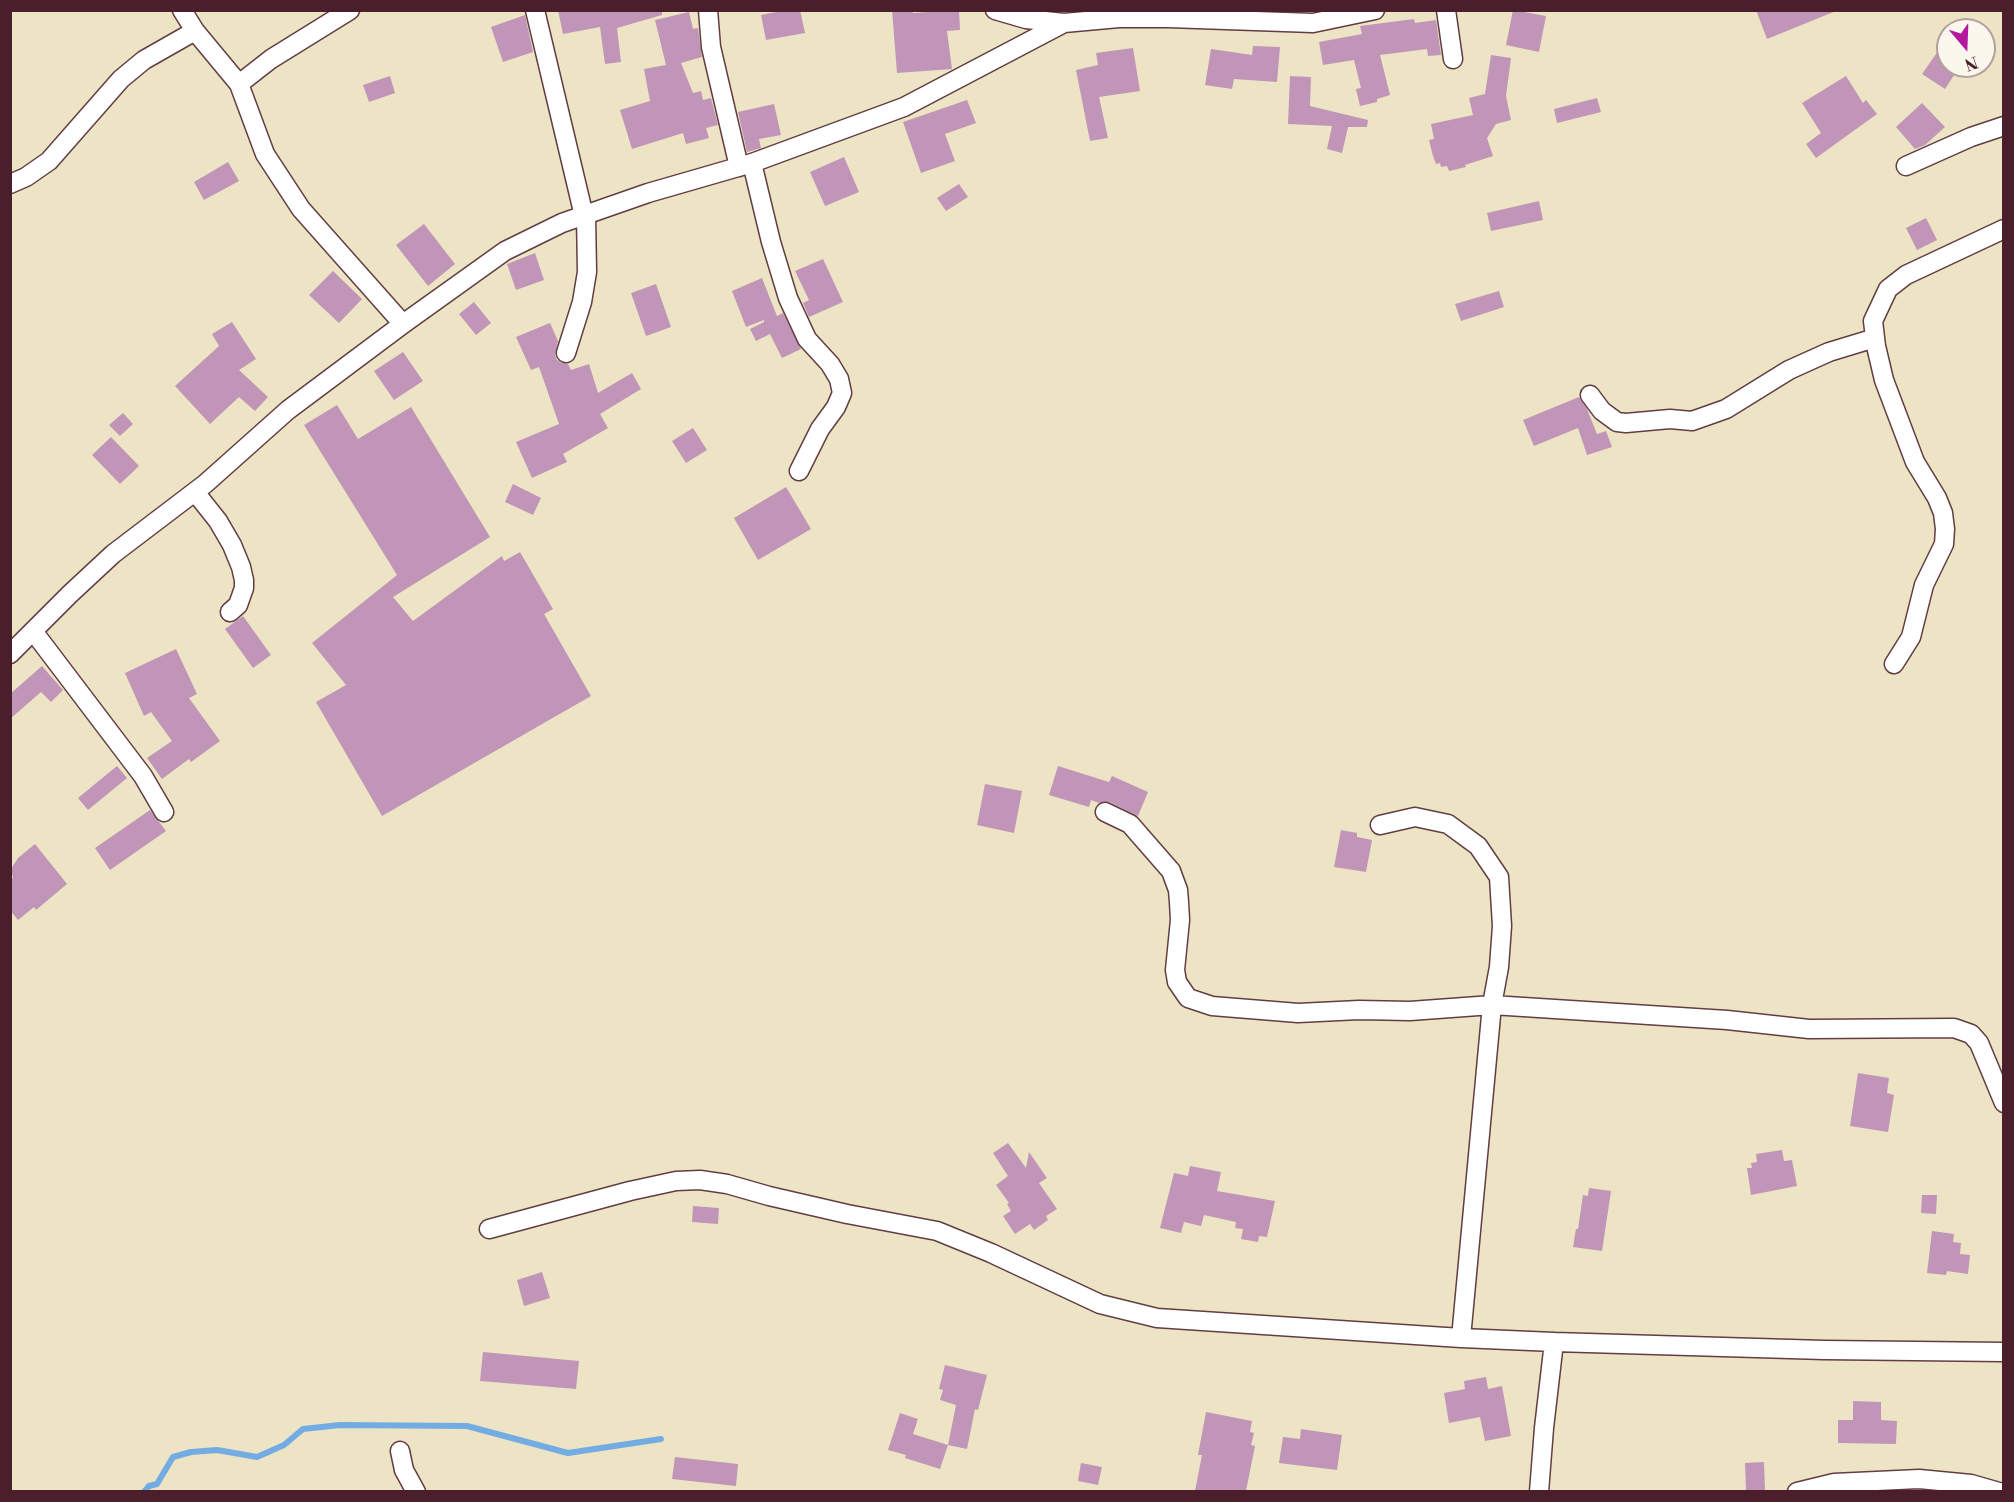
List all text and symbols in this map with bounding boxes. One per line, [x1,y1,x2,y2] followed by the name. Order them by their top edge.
[1936,18,1996,78] north arrow
[1962,52,1980,75] text: N

